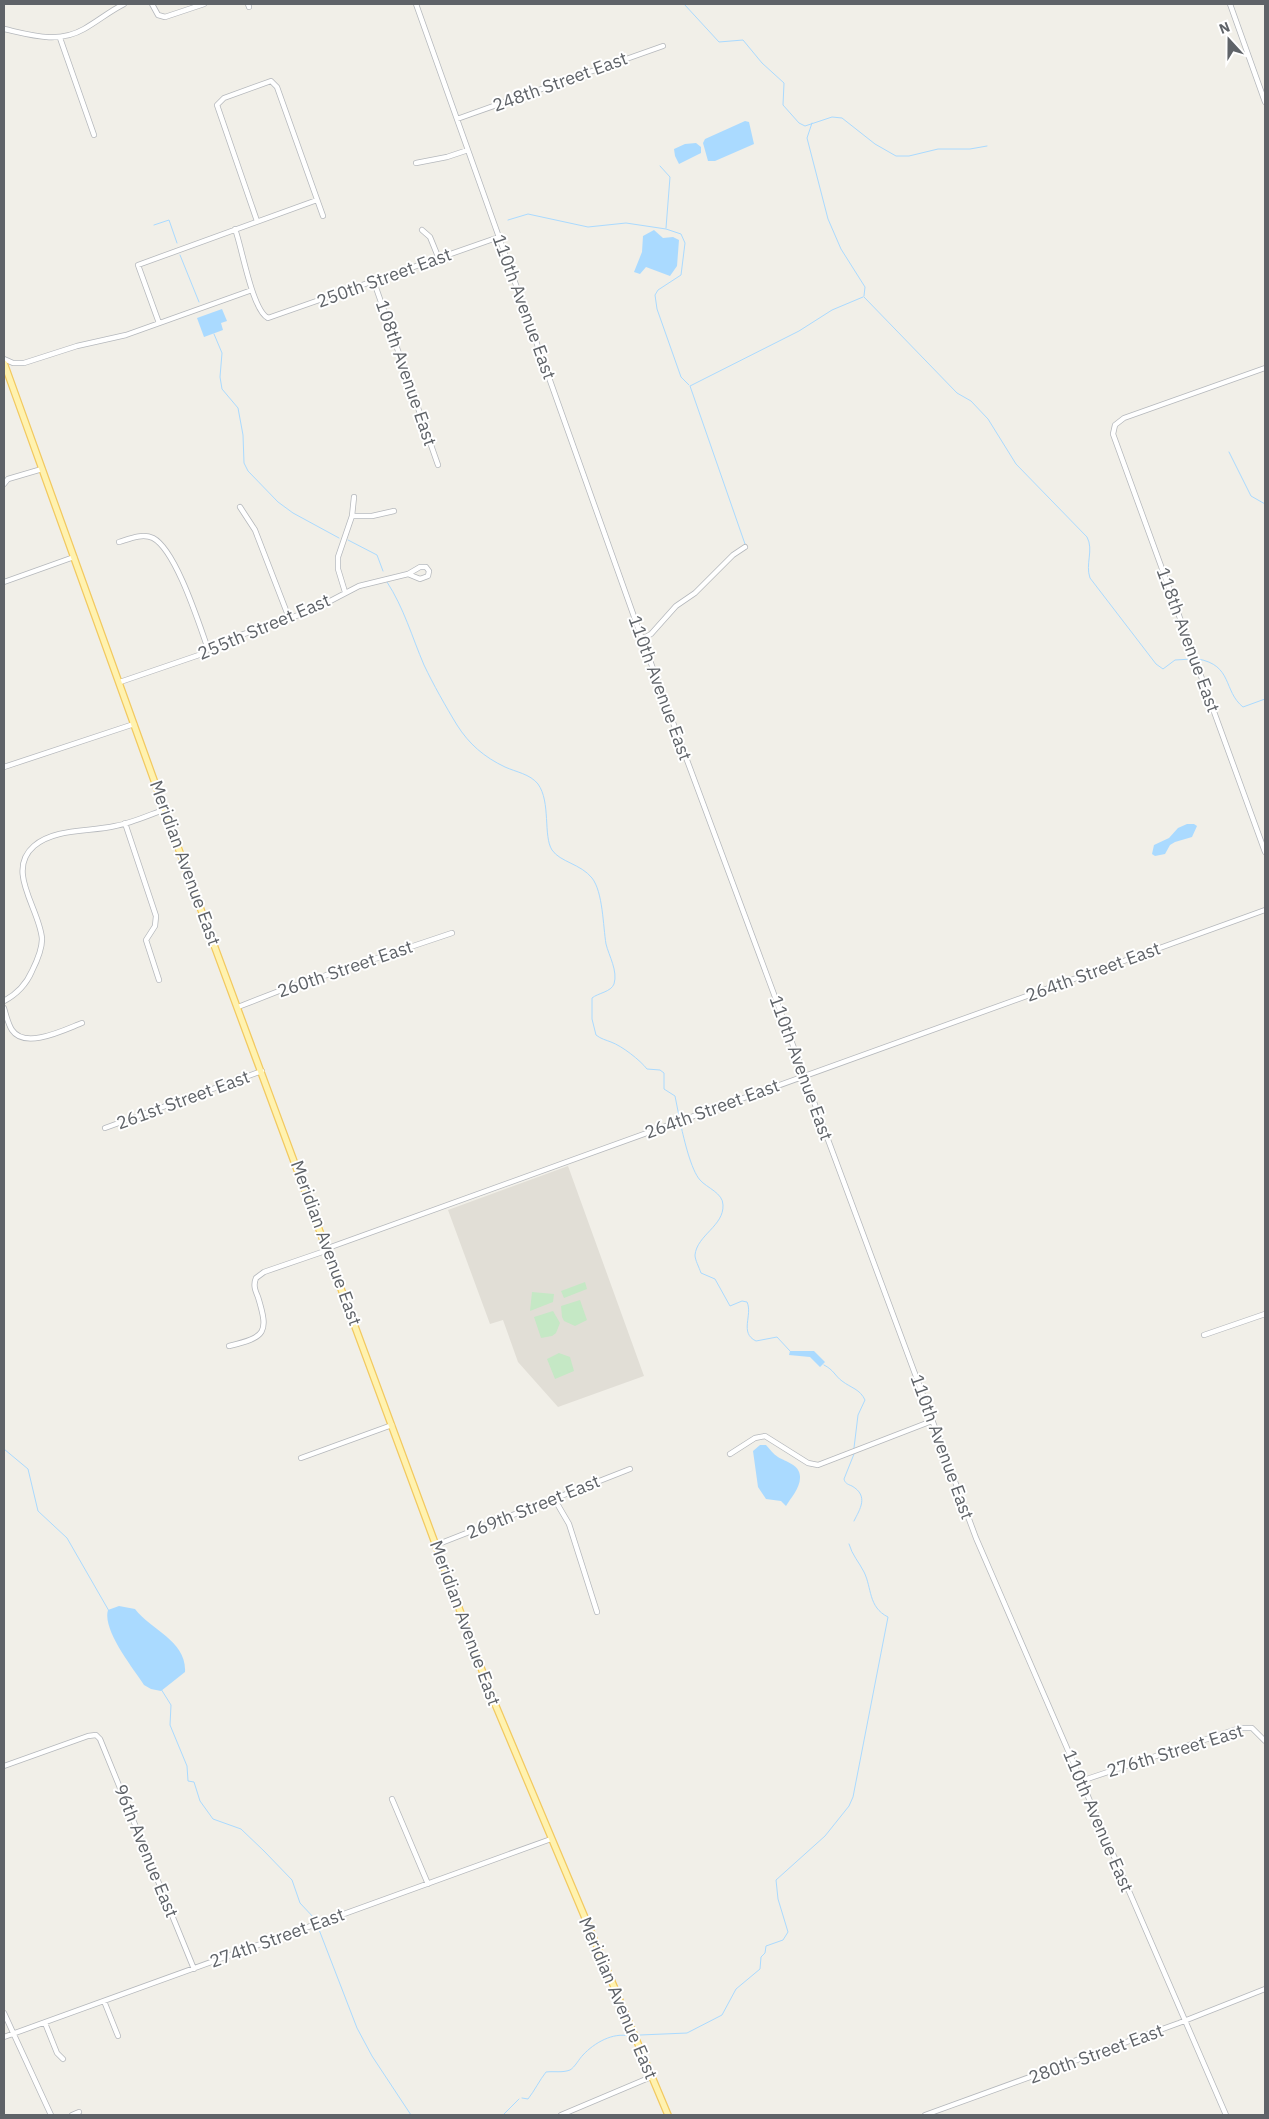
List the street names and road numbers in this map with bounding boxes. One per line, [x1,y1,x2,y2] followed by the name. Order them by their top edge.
[489,46,630,117] street label: 248th Street East
[488,231,561,382] street label: 110th Avenue East
[313,242,454,313] street label: 250th Street East
[371,297,442,449] street label: 108th Avenue East
[1152,564,1225,715] street label: 118th Avenue East
[194,588,334,665] street label: 255th Street East
[624,612,697,763] street label: 110th Avenue East
[145,777,226,949] street label: Meridian Avenue East
[274,935,416,1002] street label: 260th Street East
[1022,936,1163,1007] street label: 264th Street East
[765,992,838,1143] street label: 110th Avenue East
[113,1065,253,1134] street label: 261st Street East
[641,1073,782,1144] street label: 264th Street East
[286,1157,367,1329] street label: Meridian Avenue East
[906,1371,979,1522] street label: 110th Avenue East
[463,1469,603,1544] street label: 269th Street East
[425,1537,506,1709] street label: Meridian Avenue East
[1104,1719,1246,1782] street label: 276th Street East
[1058,1746,1139,1896] street label: 110th Avenue East
[109,1781,184,1921] street label: 96th Avenue East
[206,1902,347,1973] street label: 274th Street East
[574,1913,663,2082] street label: Meridian Avenue East
[1025,2018,1166,2089] street label: 280th Street East

